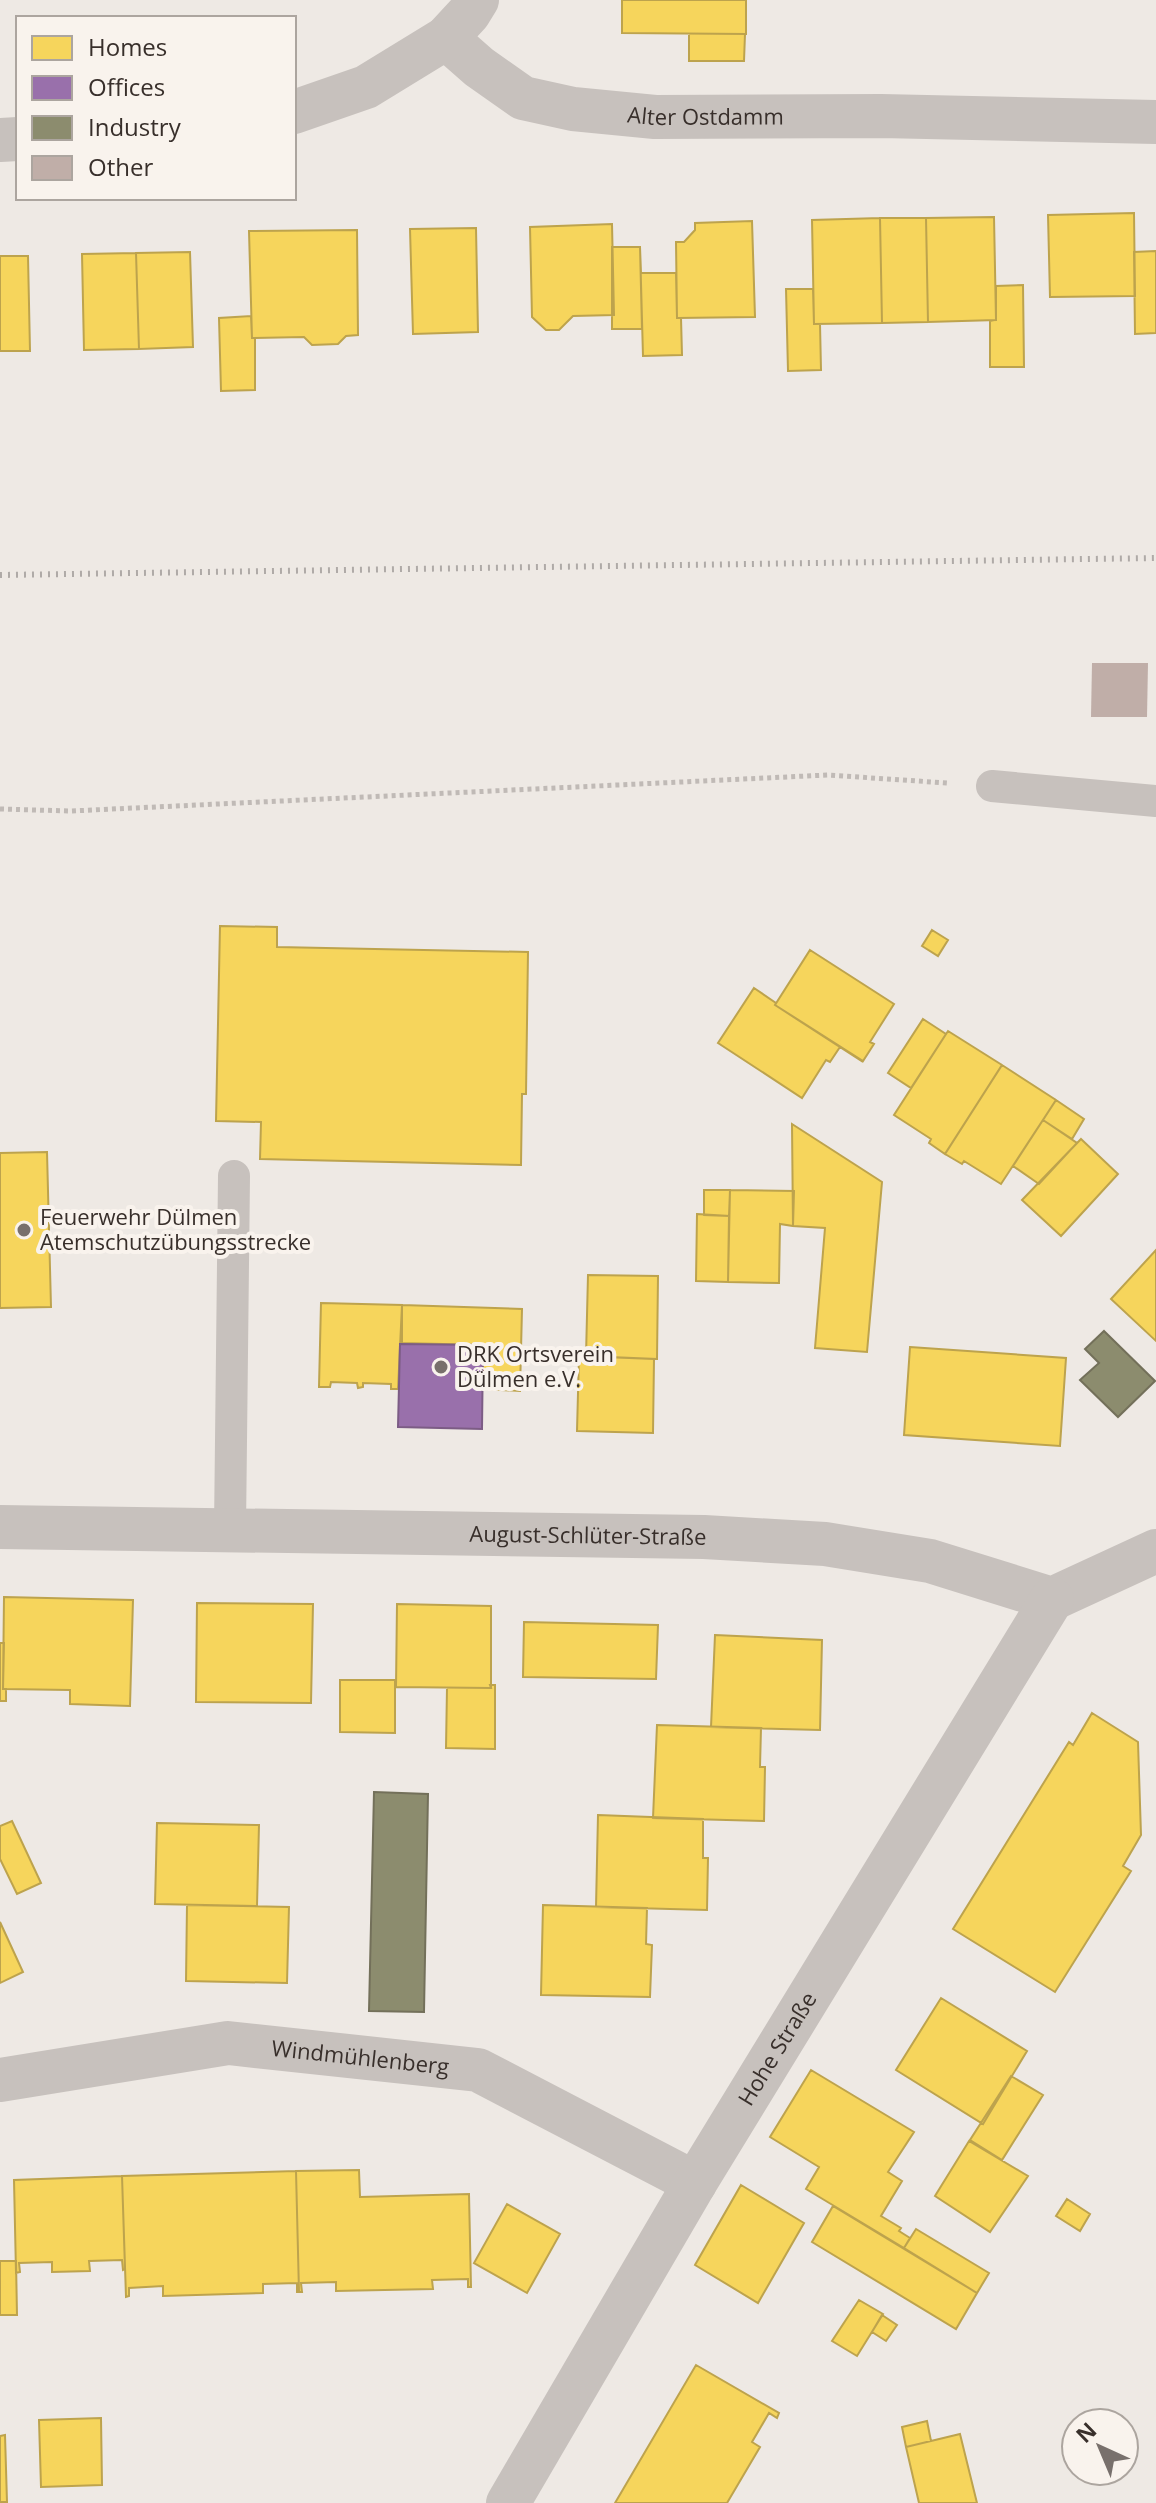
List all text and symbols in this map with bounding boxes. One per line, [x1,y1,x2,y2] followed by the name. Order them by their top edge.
[16,16,296,200] legend
[88,30,167,63] text: Homes
[88,70,165,103] text: Offices
[626,98,784,131] street label: Alter Ostdamm
[88,110,182,143] text: Industry
[88,150,153,183] text: Other
[40,1201,311,1256] place label: Feuerwehr Dülmen Atemschutzübungsstrecke
[15,1221,33,1239] marker: Feuerwehr Dülmen Atemschutzübungsstrecke
[457,1338,614,1393] place label: DRK Ortsverein Dülmen e.V.
[432,1358,450,1376] marker: DRK Ortsverein Dülmen e.V.
[469,1518,707,1551] street label: August-Schlüter-Straße
[730,1986,822,2111] street label: Hohe Straße
[270,2032,451,2081] street label: Windmühlenberg
[1060,2407,1140,2487] north arrow
[1069,2415,1102,2449] text: N

